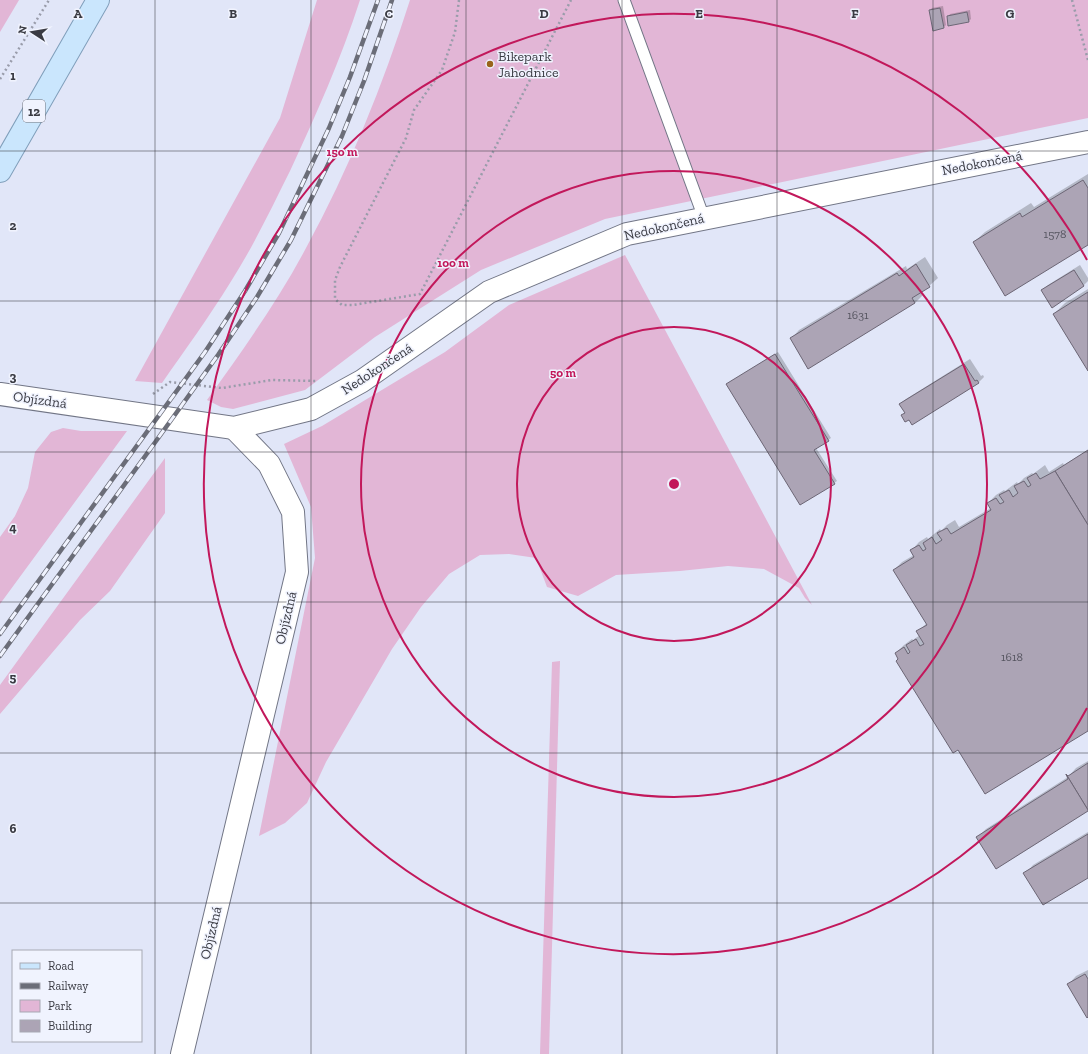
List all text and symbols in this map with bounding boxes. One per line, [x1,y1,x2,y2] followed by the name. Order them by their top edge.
[74,6,83,21] text: A
[229,6,237,21] text: B
[385,6,393,21] text: C
[539,6,549,21] text: D
[695,6,703,21] text: E
[851,6,859,21] text: F
[1006,6,1015,21] text: G
[12,12,52,52] north arrow
[15,24,30,35] text: N
[498,48,559,81] place label: Bikepark Jahodnice
[485,59,495,69] marker: Bikepark Jahodnice
[10,68,16,83] text: 1
[23,100,45,122] road number: 12
[327,145,358,159] text: 150 m
[940,147,1024,179] street label: Nedokončená
[622,209,706,244] street label: Nedokončená
[10,218,17,233] text: 2
[1044,227,1066,241] house number: 1578
[437,256,469,270] text: 100 m
[847,308,869,322] house number: 1631
[338,340,416,398] street label: Nedokončená
[550,366,576,380] text: 50 m
[10,369,17,384] text: 3
[12,388,68,412] street label: Objízdná
[667,477,681,491] centre of rings
[9,520,17,535] text: 4
[272,590,300,646] street label: Objízdná
[1001,650,1023,664] house number: 1618
[10,670,17,685] text: 5
[10,821,17,836] text: 6
[197,905,225,961] street label: Objízdná
[12,950,142,1042] legend
[48,959,74,973] text: Road
[48,979,89,993] text: Railway
[48,999,73,1013] text: Park
[48,1019,92,1033] text: Building

